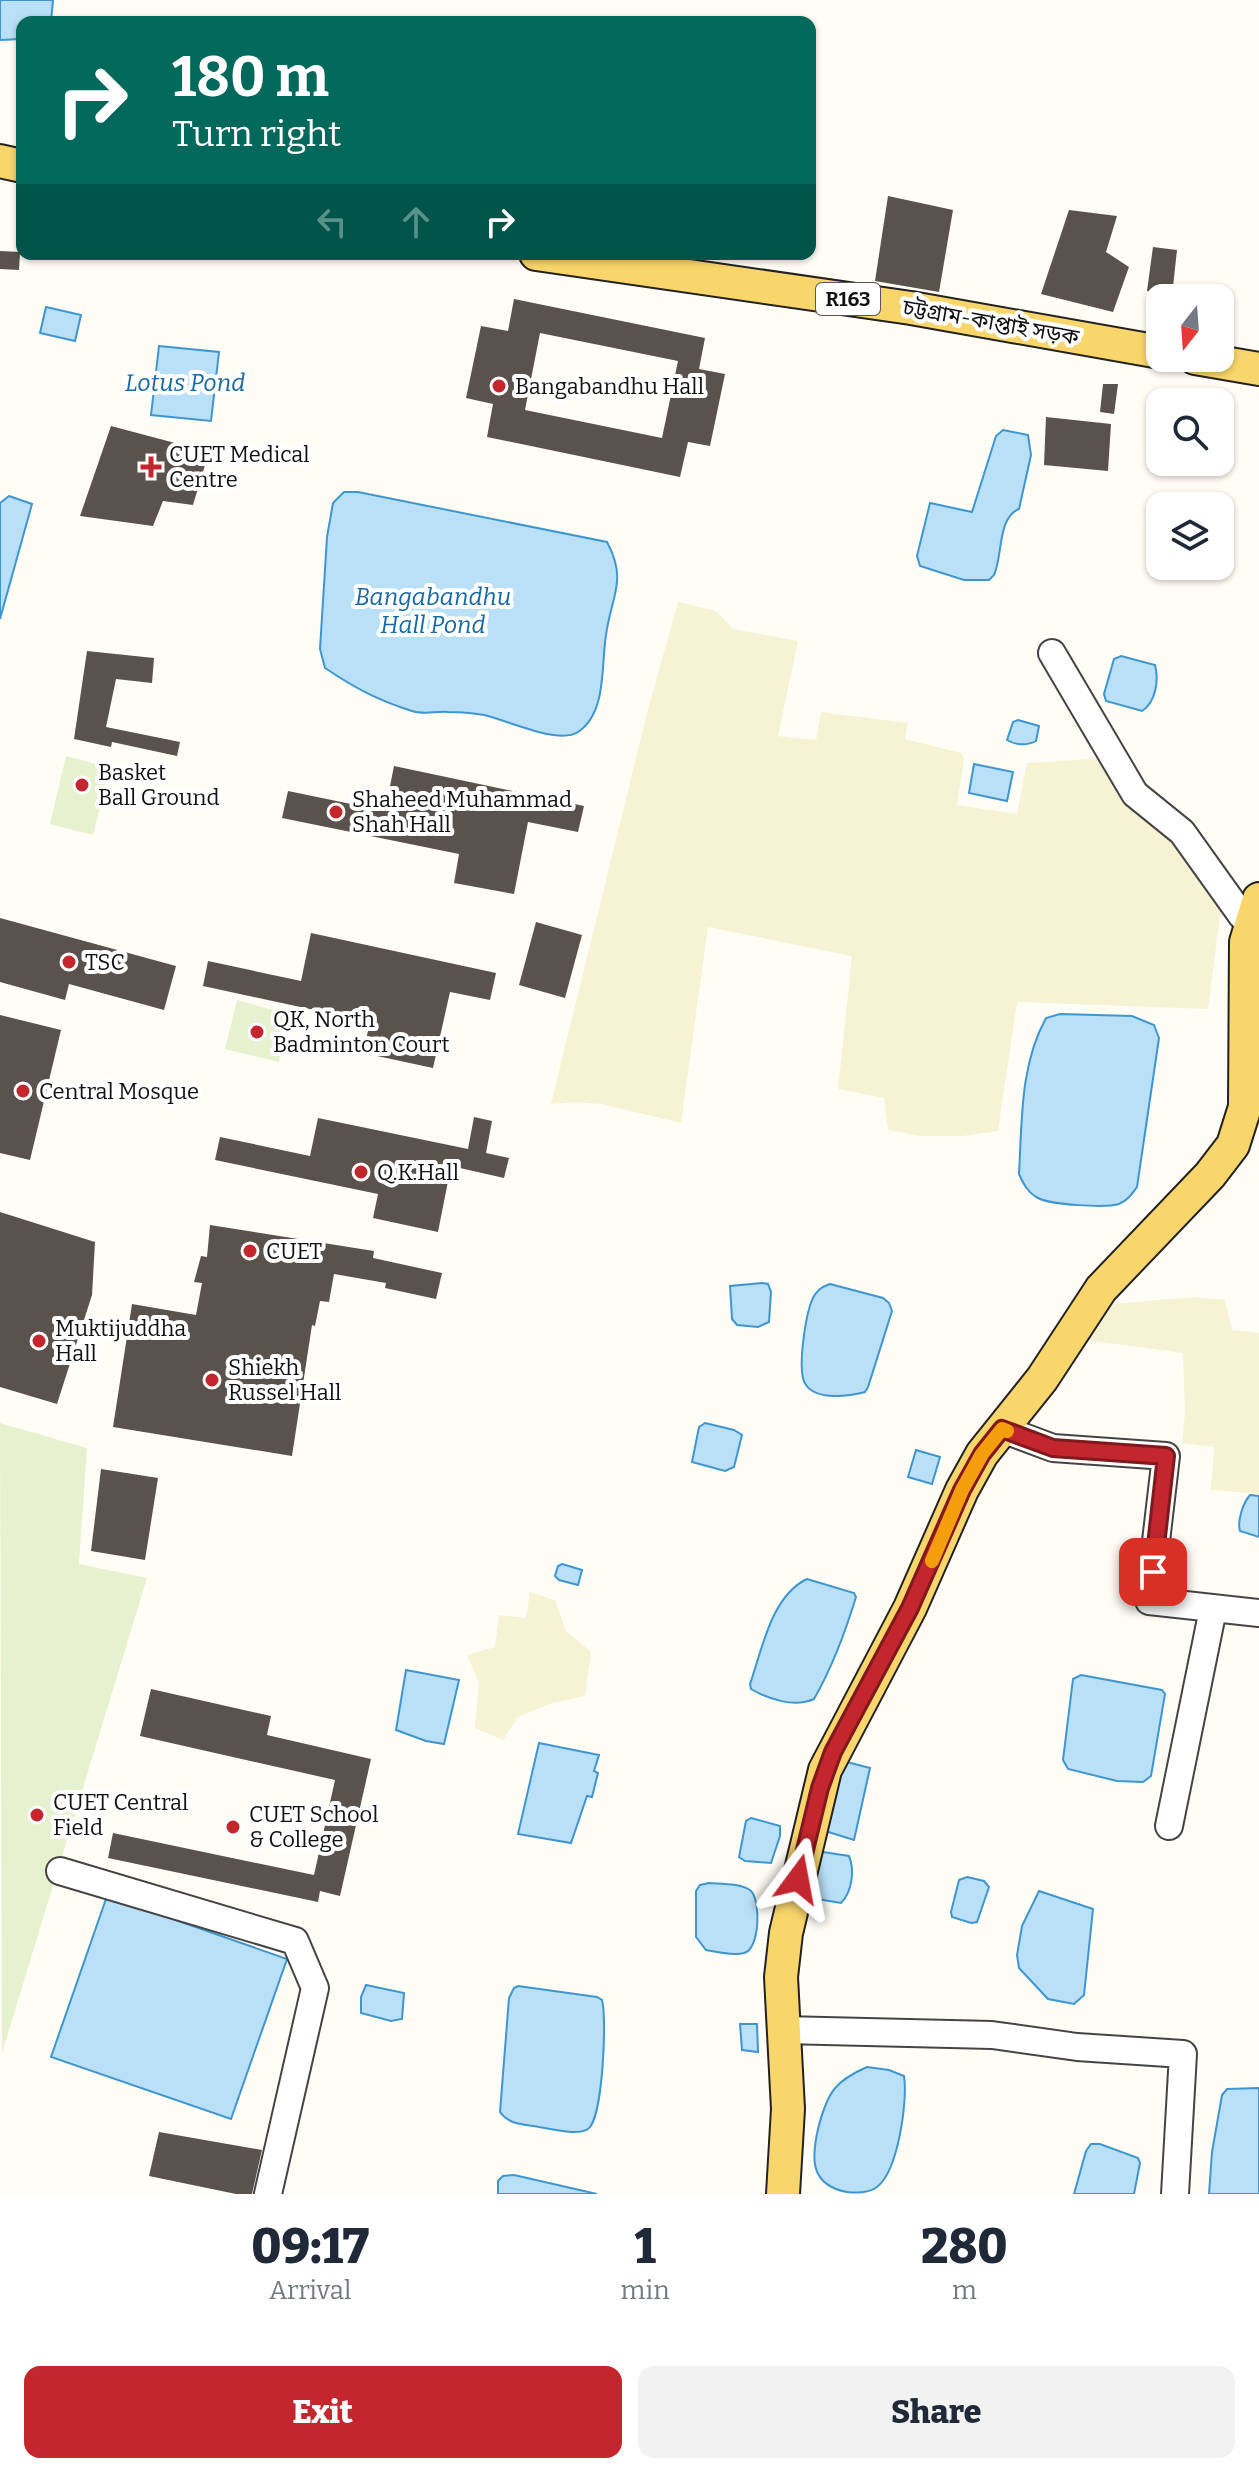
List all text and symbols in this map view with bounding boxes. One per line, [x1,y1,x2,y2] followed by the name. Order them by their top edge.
[172,44,329,111] text: 180 m
[40,48,144,152] icon: right
[172,112,341,156] text: Turn right
[310,200,354,244] icon: left
[394,200,438,244] icon: ahead
[478,200,522,244] icon: right
[816,283,880,315] road number: R163
[1146,284,1234,372] north arrow
[1146,284,1234,580] map controls
[900,293,1081,351] street label: চট্টগ্রাম-কাপ্তাই সড়ক
[125,369,245,397] water label: Lotus Pond
[515,373,704,400] place label: Bangabandhu Hall
[490,377,508,395] marker: Bangabandhu Hall
[1146,388,1234,476] button: search
[169,441,310,493] place label: CUET Medical Centre
[140,456,162,478] marker: CUET Medical Centre
[1146,492,1234,580] button: layers
[355,583,511,639] water label: Bangabandhu Hall Pond
[98,759,220,811] place label: Basket Ball Ground
[73,776,91,794] marker: Basket Ball Ground
[352,786,572,838] place label: Shaheed Muhammad Shah Hall
[327,803,345,821] marker: Shaheed Muhammad Shah Hall
[85,949,125,976] place label: TSC
[60,953,78,971] marker: TSC
[273,1006,449,1058] place label: QK, North Badminton Court
[248,1023,266,1041] marker: QK, North Badminton Court
[39,1078,199,1105] place label: Central Mosque
[14,1082,32,1100] marker: Central Mosque
[377,1159,459,1186] place label: Q.K.Hall
[352,1163,370,1181] marker: Q.K.Hall
[266,1238,322,1265] place label: CUET
[241,1242,259,1260] marker: CUET
[55,1315,186,1367] place label: Muktijuddha Hall
[30,1332,48,1350] marker: Muktijuddha Hall
[228,1354,341,1406] place label: Shiekh Russel Hall
[203,1371,221,1389] marker: Shiekh Russel Hall
[1119,1538,1187,1606] pin
[1131,1550,1175,1594] icon: arrive
[53,1789,188,1841] place label: CUET Central Field
[249,1801,379,1853] place label: CUET School & College
[28,1806,46,1824] marker: CUET Central Field
[224,1818,242,1836] marker: CUET School & College
[756,1837,840,1921] position arrow
[251,2218,369,2276] text: 09:17
[634,2218,656,2276] text: 1
[921,2218,1008,2276] text: 280
[269,2275,351,2306] text: Arrival
[621,2275,670,2306] text: min
[952,2275,977,2306] text: m
[24,2366,622,2458] button: Exit
[638,2366,1235,2458] button: Share

